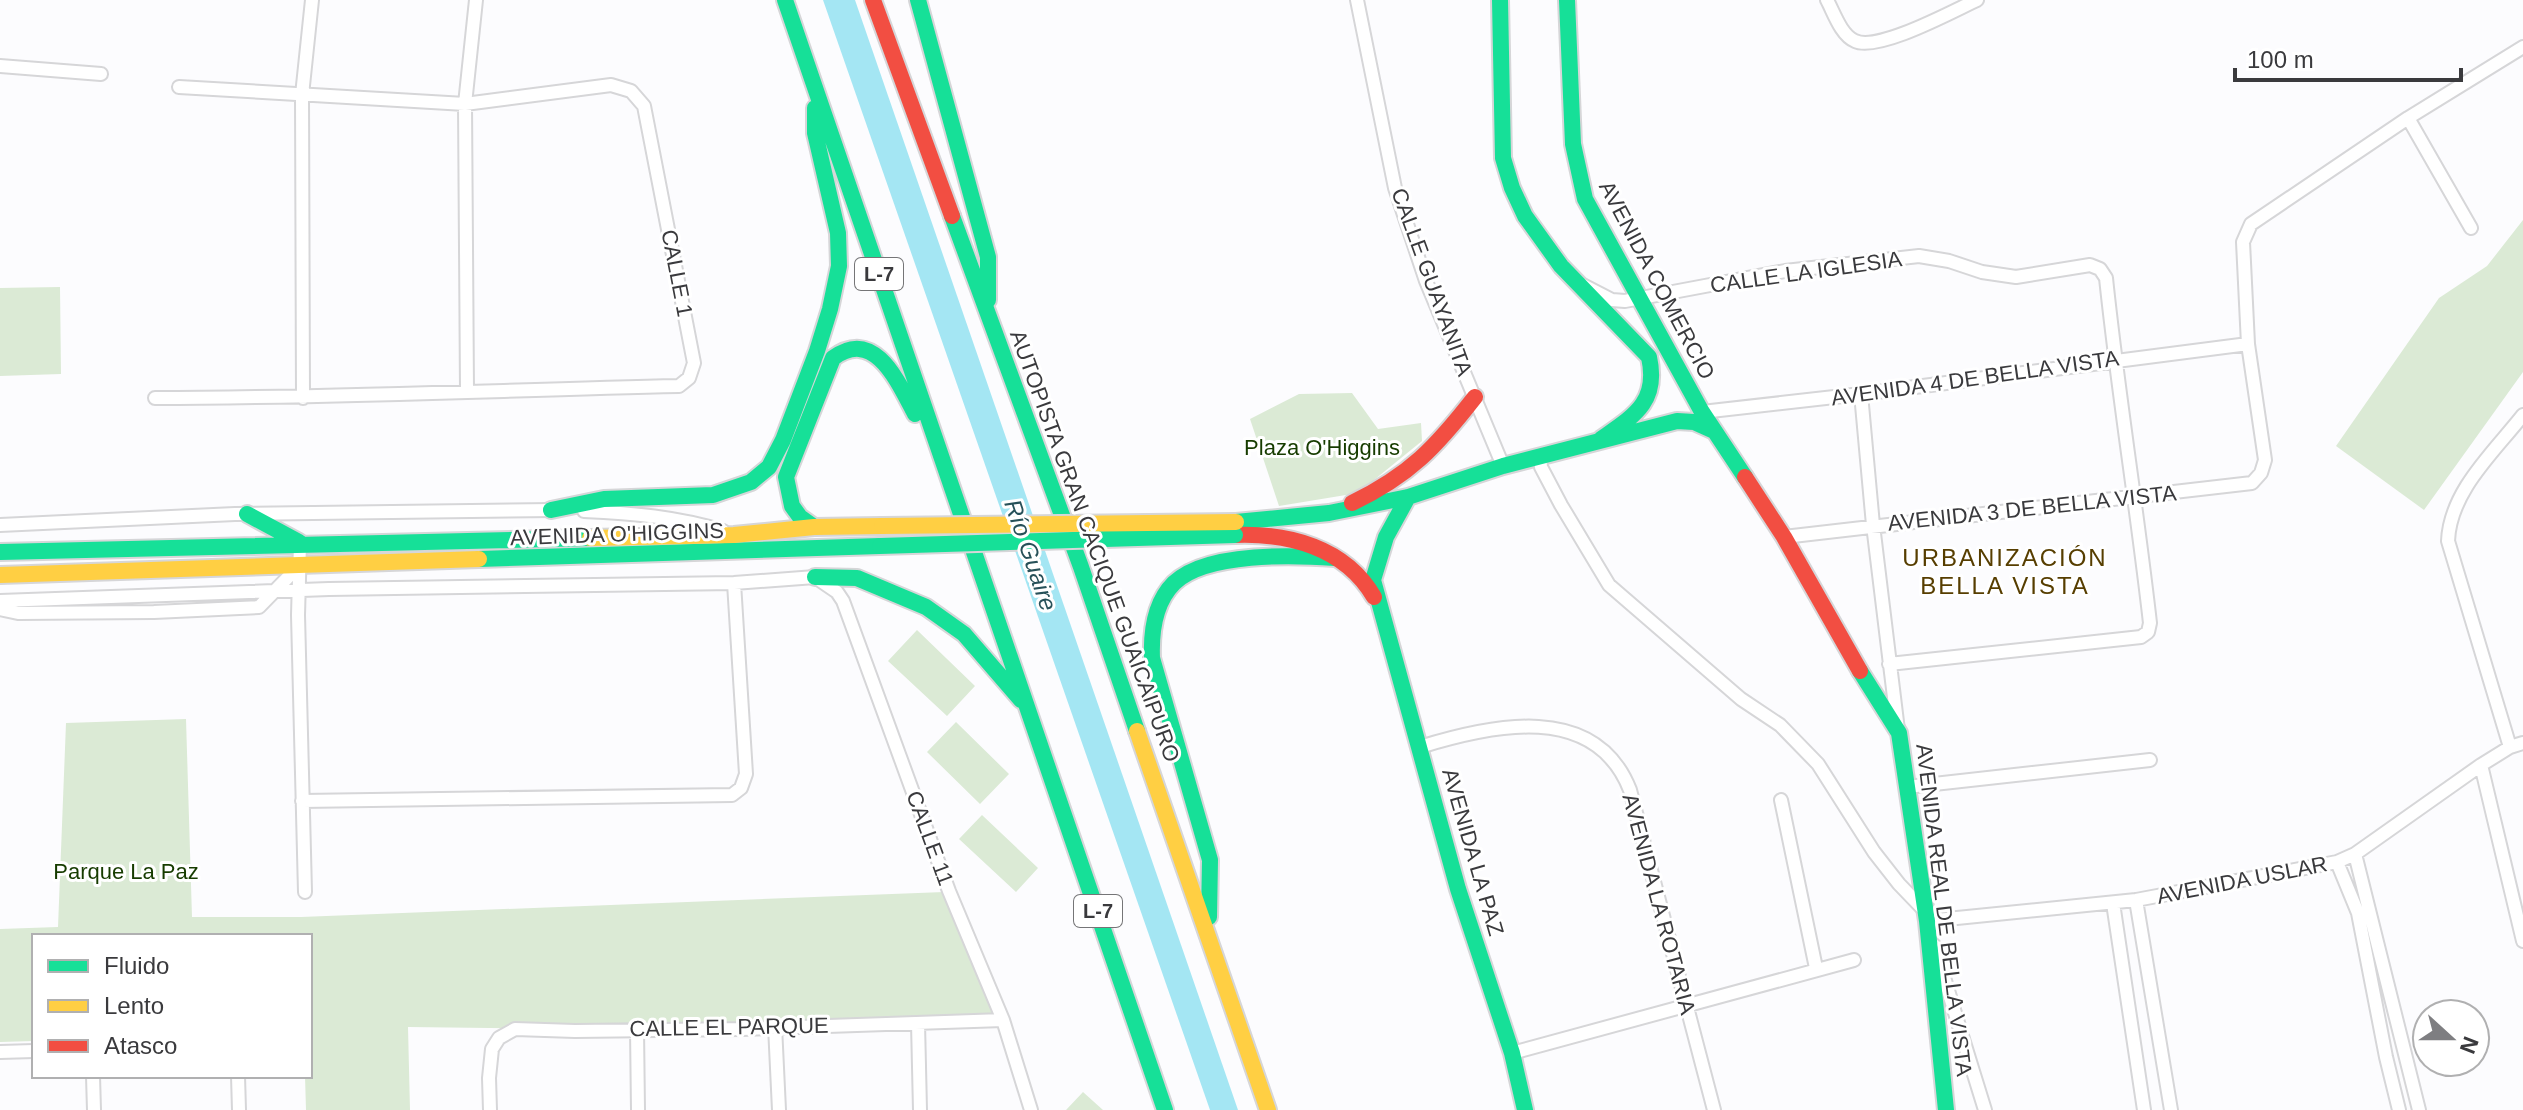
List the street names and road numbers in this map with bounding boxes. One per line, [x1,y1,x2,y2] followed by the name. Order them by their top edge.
[1594,177,1720,383] street label: AVENIDA COMERCIO
[1386,185,1478,380] street label: CALLE GUAYANITA
[656,227,698,319] street label: CALLE 1
[1709,246,1904,298] street label: CALLE LA IGLESIA
[855,258,903,290] road number: L-7
[1005,327,1185,765] street label: AUTOPISTA GRAN CACIQUE GUAICAIPURO
[1830,345,2121,411] street label: AVENIDA 4 DE BELLA VISTA
[1886,480,2178,536] street label: AVENIDA 3 DE BELLA VISTA
[510,518,724,550] street label: AVENIDA O'HIGGINS
[1911,742,1977,1078] street label: AVENIDA REAL DE BELLA VISTA
[1437,765,1509,939] street label: AVENIDA LA PAZ
[901,787,959,889] street label: CALLE 11
[1617,791,1701,1018] street label: AVENIDA LA ROTARIA
[2155,851,2329,909] street label: AVENIDA USLAR
[1074,895,1122,927] road number: L-7
[629,1013,829,1041] street label: CALLE EL PARQUE

